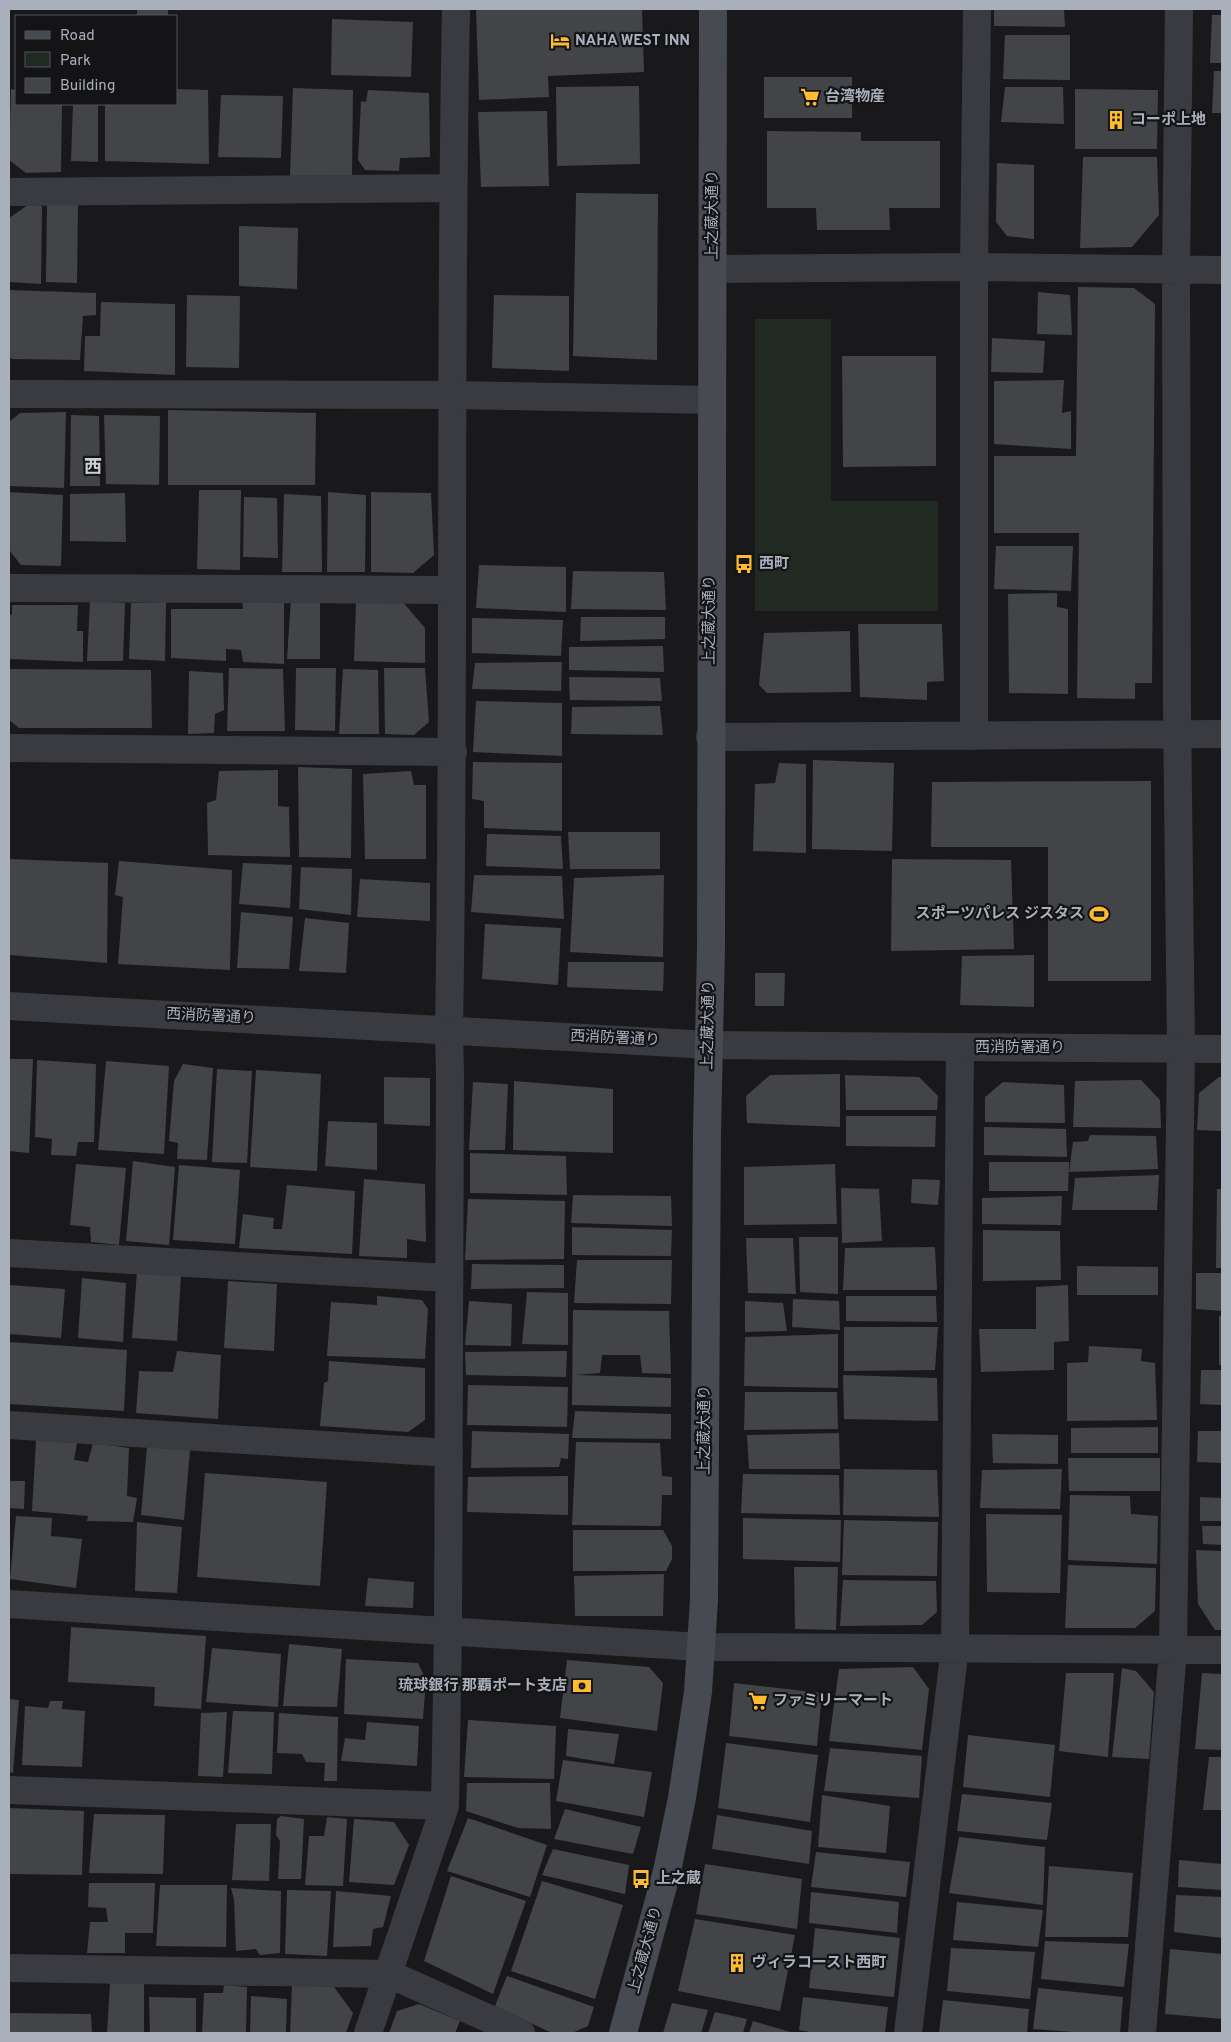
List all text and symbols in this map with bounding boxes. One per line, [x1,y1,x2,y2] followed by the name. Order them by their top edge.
[15,15,178,105] legend
[60,27,95,46] text: Road
[549,30,571,52] hotel icon: NAHA WEST INN
[575,32,690,51] place label: NAHA WEST INN
[60,52,91,71] text: Park
[60,77,115,96] text: Building
[799,86,821,108] supermarket icon: 台湾物産
[825,88,885,107] place label: 台湾物産
[1105,109,1127,131] building icon: コーポ上地
[1131,111,1206,130] place label: コーポ上地
[704,170,723,260] street label: 上之蔵大通り
[84,457,102,480] district label: 西
[733,553,755,575] bus stop icon: 西町
[759,555,789,574] place label: 西町
[701,575,720,665] street label: 上之蔵大通り
[1088,903,1110,925] sports icon: スポーツパレス ジスタス
[916,905,1084,924] place label: スポーツパレス ジスタス
[699,980,719,1070] street label: 上之蔵大通り
[166,1005,256,1029] street label: 西消防署通り
[570,1027,660,1051] street label: 西消防署通り
[975,1039,1065,1058] street label: 西消防署通り
[696,1385,715,1475] street label: 上之蔵大通り
[571,1675,593,1697] bank icon: 琉球銀行 那覇ポート支店
[398,1677,567,1696] place label: 琉球銀行 那覇ポート支店
[747,1690,769,1712] supermarket icon: ファミリーマート
[773,1692,893,1711] place label: ファミリーマート
[630,1868,652,1890] bus stop icon: 上之蔵
[656,1870,701,1889] place label: 上之蔵
[625,1904,667,1996] street label: 上之蔵大通り
[726,1952,748,1974] building icon: ヴィラコースト西町
[752,1954,886,1973] place label: ヴィラコースト西町

